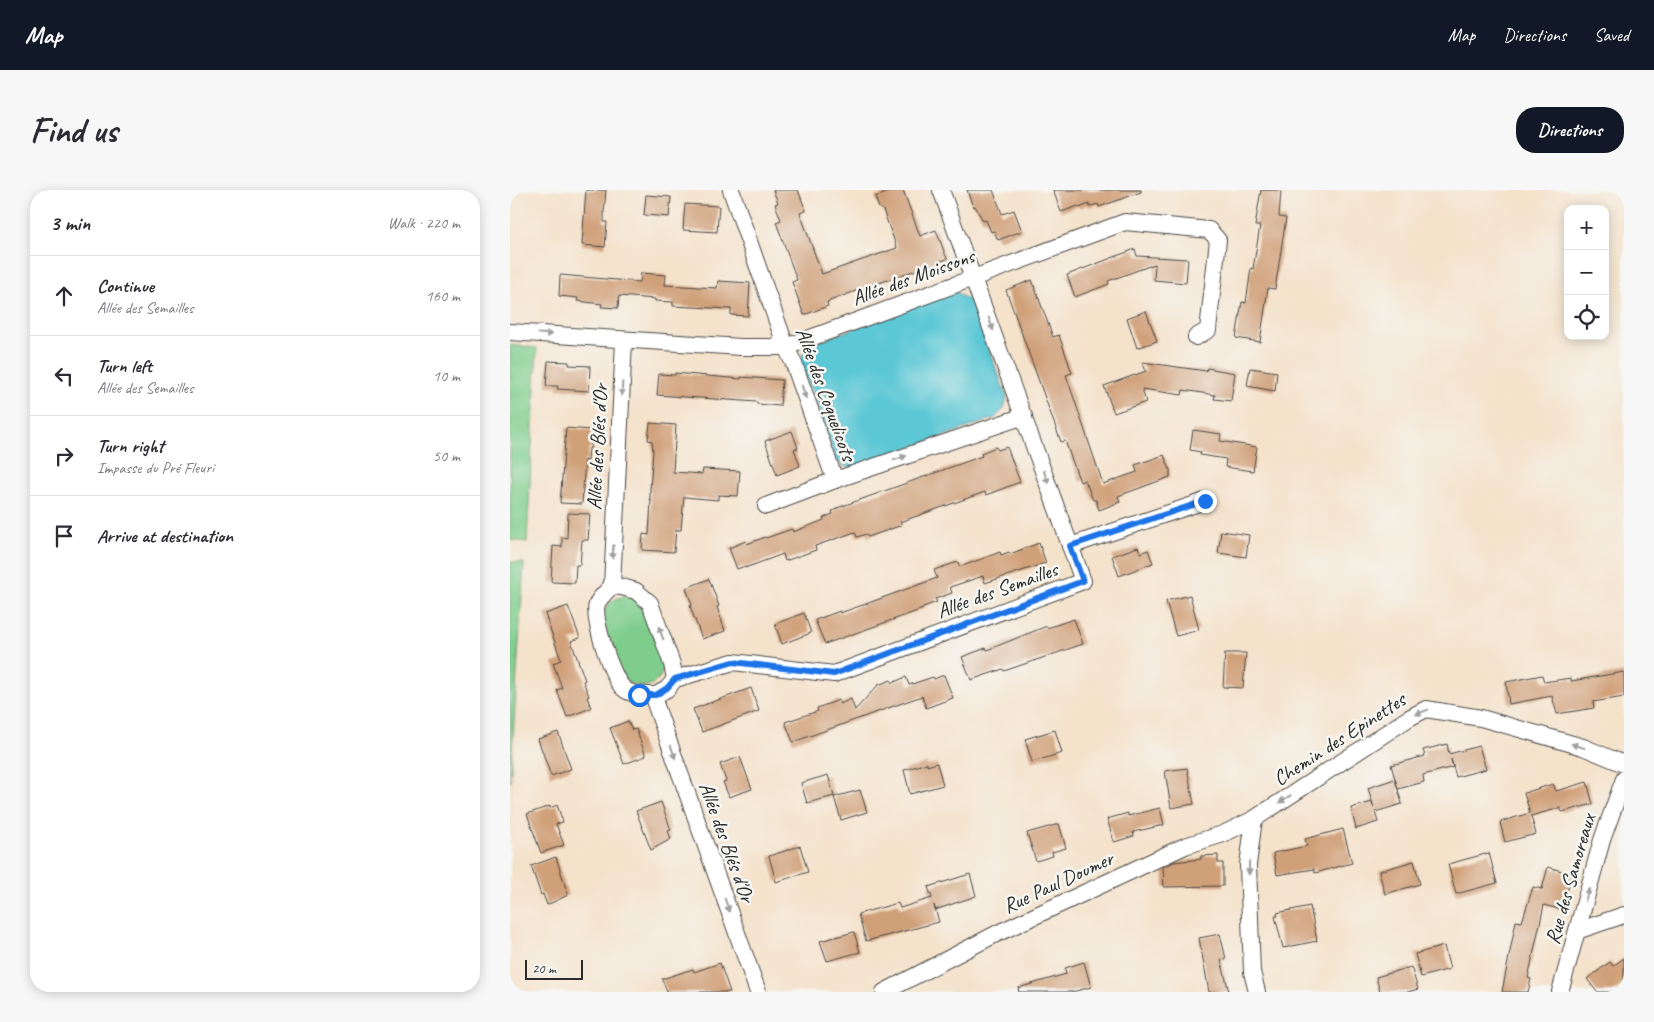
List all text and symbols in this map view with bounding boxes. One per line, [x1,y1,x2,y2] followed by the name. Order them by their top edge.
[25,20,62,50] text: Map
[1448,24,1475,46] text: Map
[1503,24,1566,46] text: Directions
[1594,24,1629,46] text: Saved
[1516,107,1624,153] button: Directions
[30,108,117,153] text: Find us
[1564,205,1609,340] map controls
[1564,205,1609,250] button: +
[50,210,90,236] text: 3 min
[388,213,460,233] text: Walk · 220 m
[848,242,980,311] street label: Allée des Moissons
[1564,250,1609,295] button: −
[97,274,154,298] text: Continue
[50,282,78,310] icon: ahead
[426,286,460,306] text: 160 m
[1564,295,1609,340] button: locate
[97,298,194,318] text: Allée des Semailles
[988,317,995,332] one-way arrow
[790,324,863,466] street label: Allée des Coquelicots
[537,331,553,339] one-way arrow
[97,354,152,378] text: Turn left
[50,362,78,390] icon: left
[433,366,460,386] text: 10 m
[97,378,194,398] text: Allée des Semailles
[581,381,613,511] street label: Allée des Blés d'Or
[617,382,625,398] one-way arrow
[800,385,808,400] one-way arrow
[97,434,164,458] text: Turn right
[50,442,78,470] icon: right
[433,446,460,466] text: 50 m
[893,454,908,462] one-way arrow
[97,458,214,478] text: Impasse du Pré Fleuri
[1042,470,1050,485] one-way arrow
[1194,490,1217,513] route end
[50,522,78,550] icon: arrive
[97,524,233,548] text: Arrive at destination
[609,544,617,560] one-way arrow
[933,555,1063,624] street label: Allée des Semailles
[657,625,664,640] one-way arrow
[628,684,651,707] route start
[1268,686,1411,791] street label: Chemin des Epinettes
[1414,708,1429,716] one-way arrow
[1571,742,1586,750] one-way arrow
[669,745,677,760] one-way arrow
[693,778,762,908] street label: Allée des Blés d'Or
[1278,794,1292,804] one-way arrow
[1539,809,1602,947] street label: Rue des Samoreaux
[999,844,1119,919] street label: Rue Paul Doumer
[1245,860,1253,876] one-way arrow
[1583,887,1591,902] one-way arrow
[723,898,731,913] one-way arrow
[525,957,582,980] scale bar
[532,960,556,977] text: 20 m

